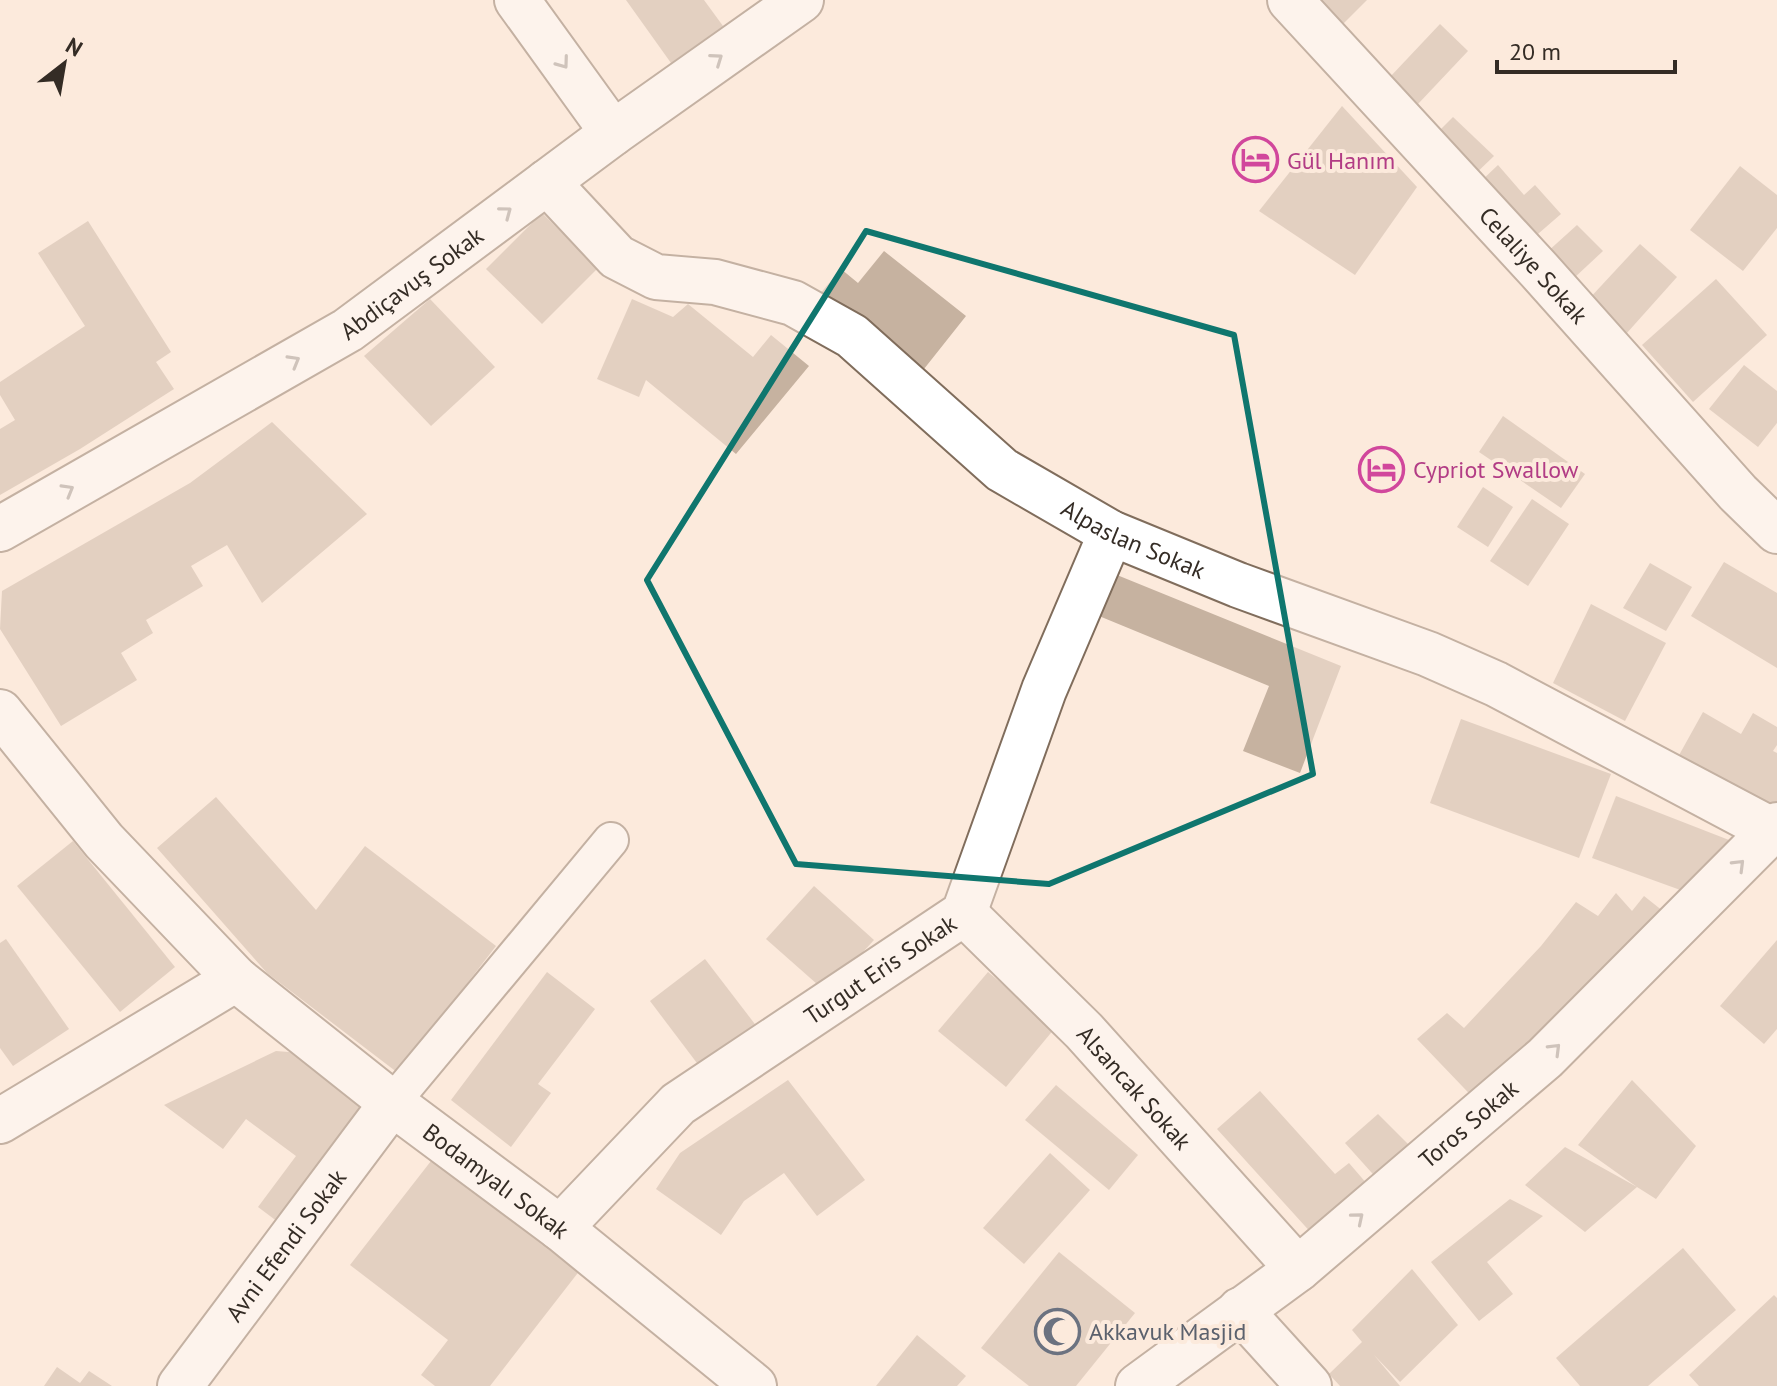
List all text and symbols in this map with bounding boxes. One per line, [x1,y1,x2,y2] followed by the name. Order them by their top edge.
[24,24,104,104] north arrow
[1497,24,1675,74] scale bar
[61,31,88,63] text: N
[1509,36,1561,67] text: 20 m
[708,54,722,69] one-way arrow
[553,55,568,69] one-way arrow
[1232,136,1280,184] hotel icon: Gül Hanım
[1287,145,1395,176] place label: Gül Hanım
[1473,200,1595,330] street label: Celaliye Sokak
[498,208,512,222] one-way arrow
[334,219,490,346] street label: Abdiçavuş Sokak
[285,355,299,371] one-way arrow
[1358,445,1406,493] hotel icon: Cypriot Swallow
[1413,454,1579,485] place label: Cypriot Swallow
[59,484,74,500] one-way arrow
[1056,492,1210,586] street label: Alpaslan Sokak
[1730,860,1744,874] one-way arrow
[798,907,962,1031] street label: Turgut Eris Sokak
[1071,1019,1199,1156] street label: Alsancak Sokak
[1546,1043,1560,1058] one-way arrow
[1412,1072,1525,1175] street label: Toros Sokak
[417,1116,576,1245] street label: Bodamyalı Sokak
[218,1162,353,1328] street label: Avni Efendi Sokak
[1348,1213,1363,1228] one-way arrow
[1034,1307,1082,1355] mosque icon: Akkavuk Masjid
[1089,1316,1246,1347] place label: Akkavuk Masjid

